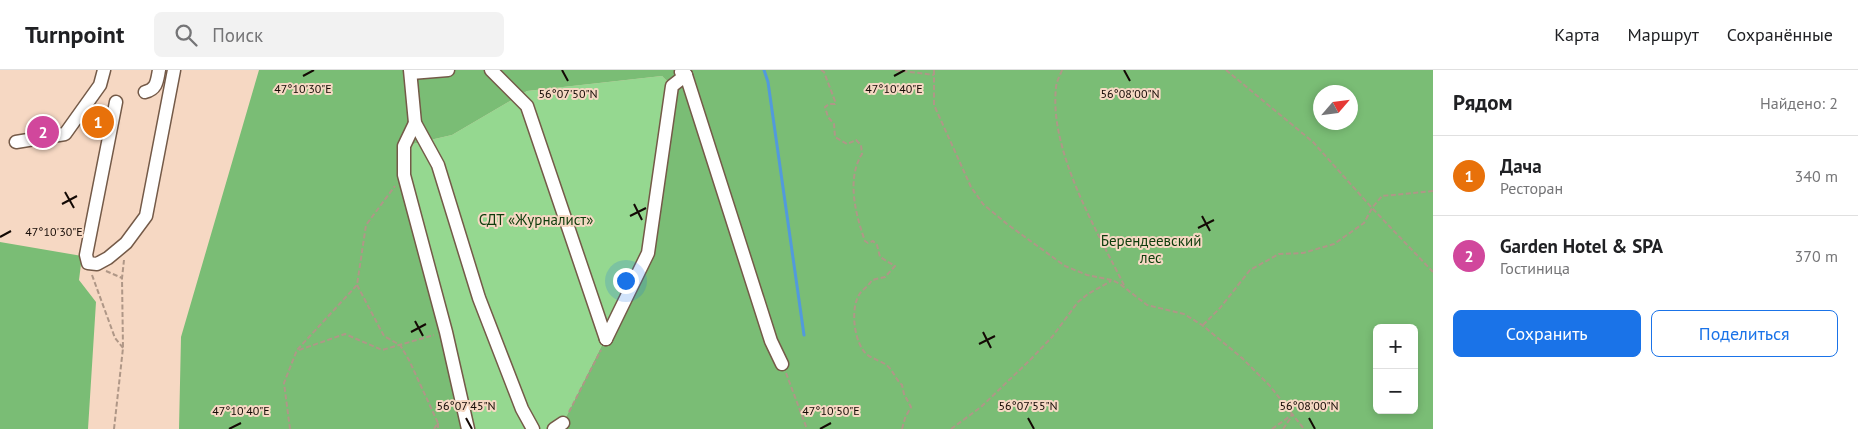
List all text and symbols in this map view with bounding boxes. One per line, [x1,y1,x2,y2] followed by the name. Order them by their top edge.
[154,12,504,57] search box
[25,19,124,50] text: Turnpoint
[172,21,200,49] icon: search
[212,23,263,47] text: Поиск
[1554,23,1600,46] text: Карта
[1628,23,1699,46] text: Маршрут
[1727,23,1833,46] text: Сохранённые
[274,81,332,96] text: 47°10'30"E
[865,81,923,96] text: 47°10'40"E
[1313,85,1358,130] north arrow
[538,86,598,101] text: 56°07'50"N
[1100,86,1160,101] text: 56°08'00"N
[1453,89,1512,116] text: Рядом
[1760,93,1838,113] text: Найдено: 2
[82,103,114,141] pin: 1
[27,113,59,151] pin: 2
[1500,154,1542,178] text: Дача
[1464,166,1474,186] text: 1
[1795,166,1838,186] text: 340 m
[1500,178,1563,198] text: Ресторан
[479,210,593,229] park label: СДТ «Журналист»
[25,224,83,239] text: 47°10'30"E
[1101,231,1201,267] park label: Берендеевский лес
[1500,234,1663,258] text: Garden Hotel & SPA
[1464,246,1474,266] text: 2
[1795,246,1838,266] text: 370 m
[1500,258,1570,278] text: Гостиница
[613,268,639,294] your location
[1453,310,1641,357] button: Сохранить
[1651,310,1838,357] button: Поделиться
[1373,324,1418,414] map controls
[1373,324,1418,369] button: +
[1373,369,1418,414] button: −
[436,398,496,413] text: 56°07'45"N
[998,398,1058,413] text: 56°07'55"N
[1279,398,1339,413] text: 56°08'00"N
[212,403,270,418] text: 47°10'40"E
[802,403,860,418] text: 47°10'50"E

